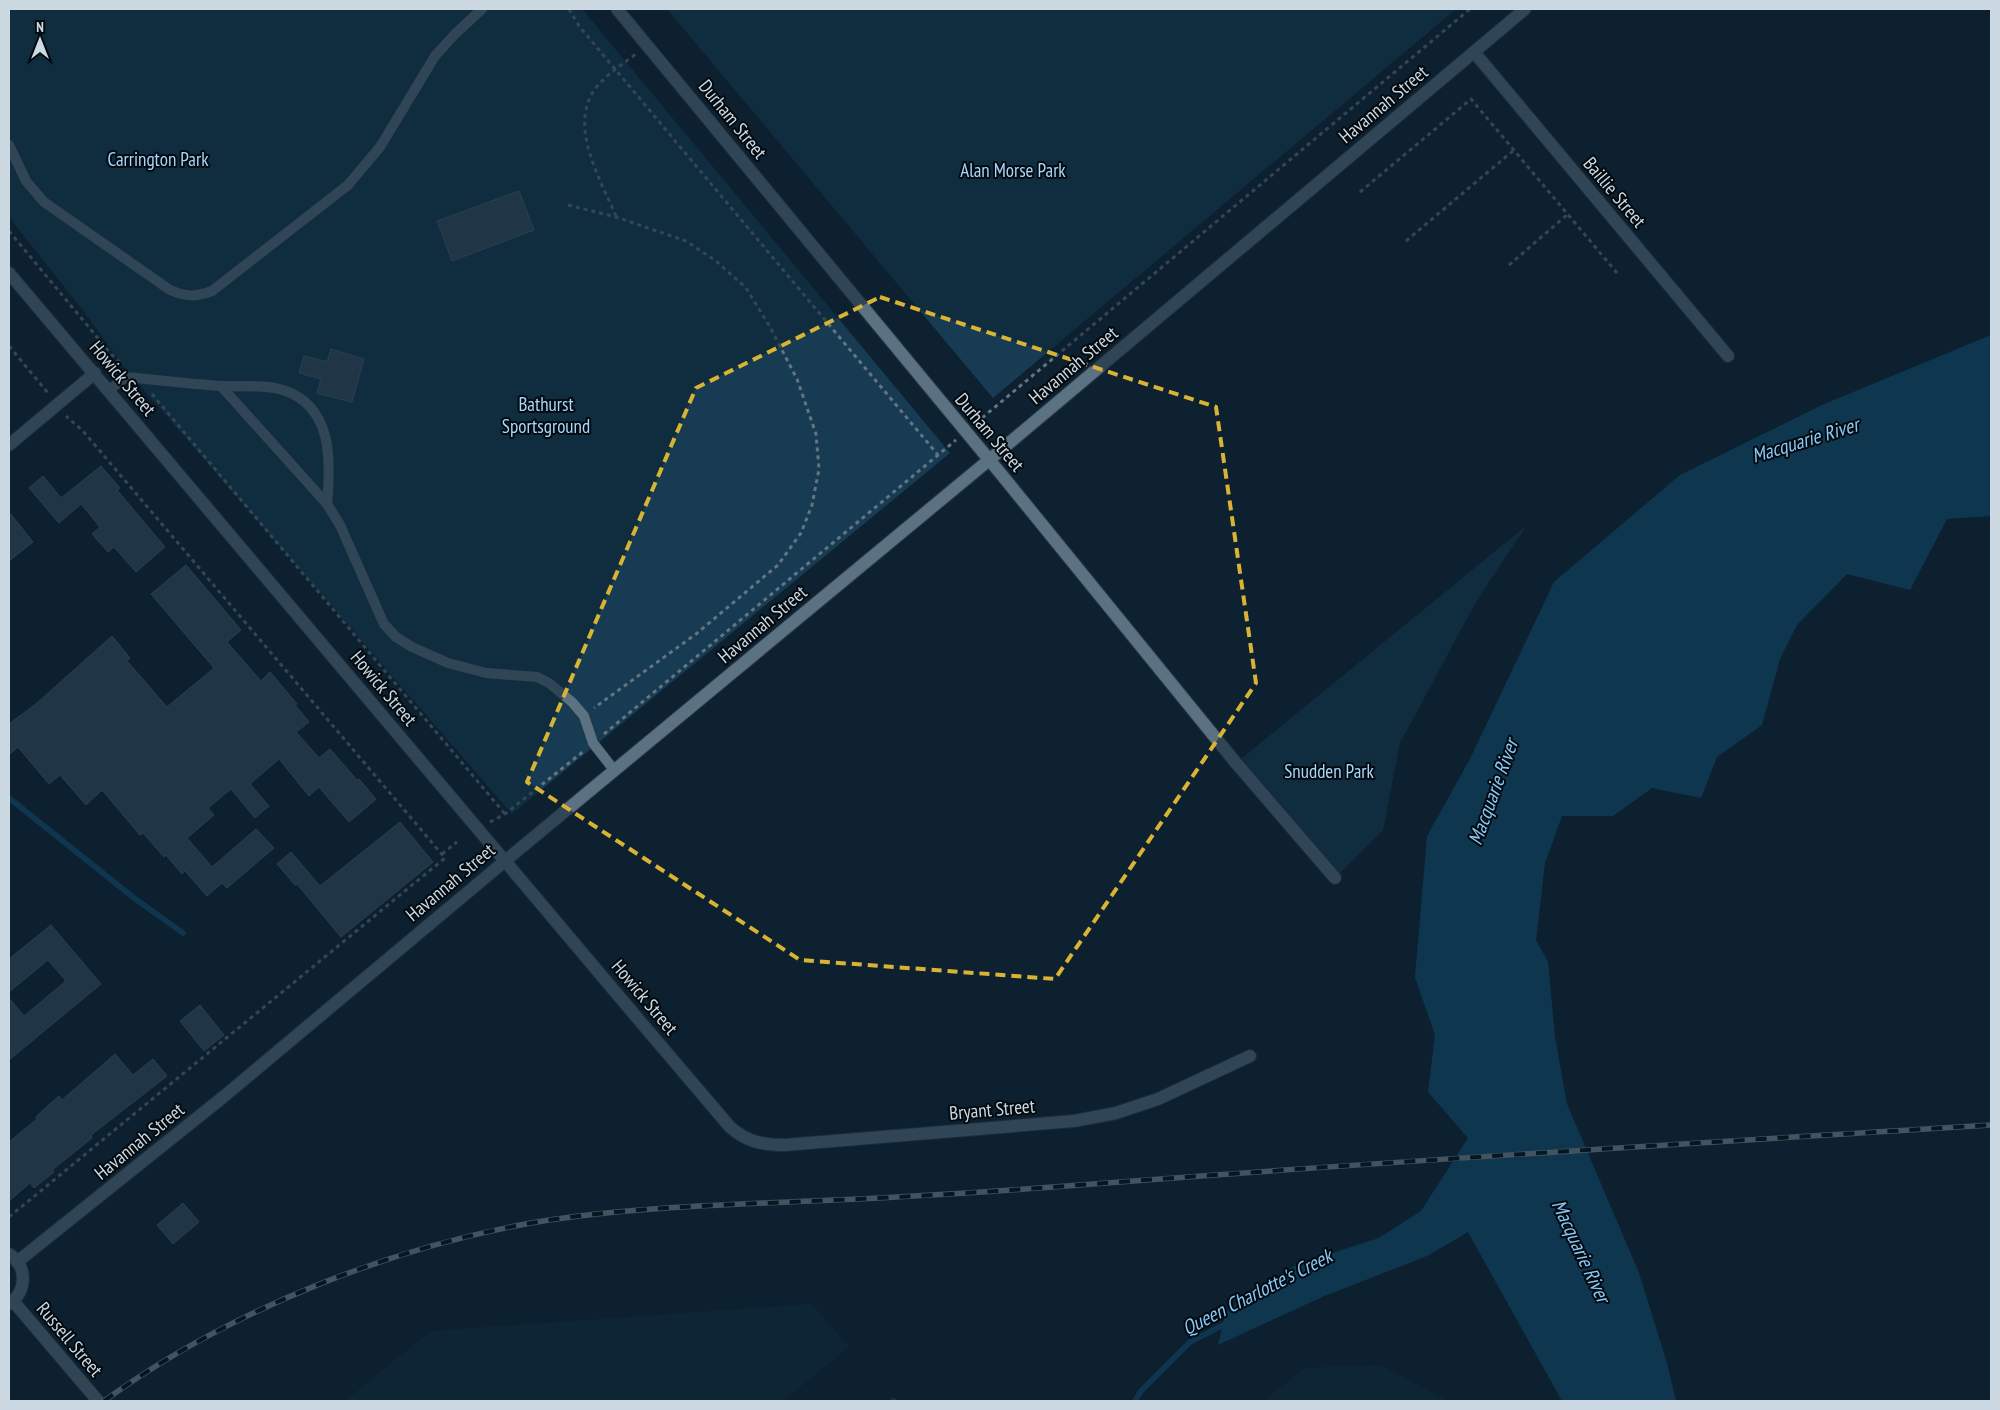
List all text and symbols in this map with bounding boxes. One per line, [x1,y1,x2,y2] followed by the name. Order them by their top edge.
[15,15,65,65] north arrow
[36,18,44,36] text: N
[1334,59,1433,148] street label: Havannah Street
[694,74,773,164] street label: Durham Street
[107,147,209,171] park label: Carrington Park
[1579,152,1652,233] street label: Baillie Street
[960,158,1066,182] park label: Alan Morse Park
[1024,320,1123,409] street label: Havannah Street
[85,336,162,421] street label: Howick Street
[950,388,1030,477] street label: Durham Street
[502,392,590,438] park label: Bathurst Sportsground
[1748,411,1864,469] water label: Macquarie River
[713,579,812,668] street label: Havannah Street
[346,646,423,731] street label: Howick Street
[1462,733,1525,848] water label: Macquarie River
[1284,759,1374,783] park label: Snudden Park
[401,837,500,926] street label: Havannah Street
[607,955,684,1040] street label: Howick Street
[948,1093,1037,1125] street label: Bryant Street
[89,1097,189,1185] street label: Havannah Street
[1546,1195,1617,1309] water label: Macquarie River
[1178,1242,1338,1341] water label: Queen Charlotte's Creek
[32,1297,109,1382] street label: Russell Street

